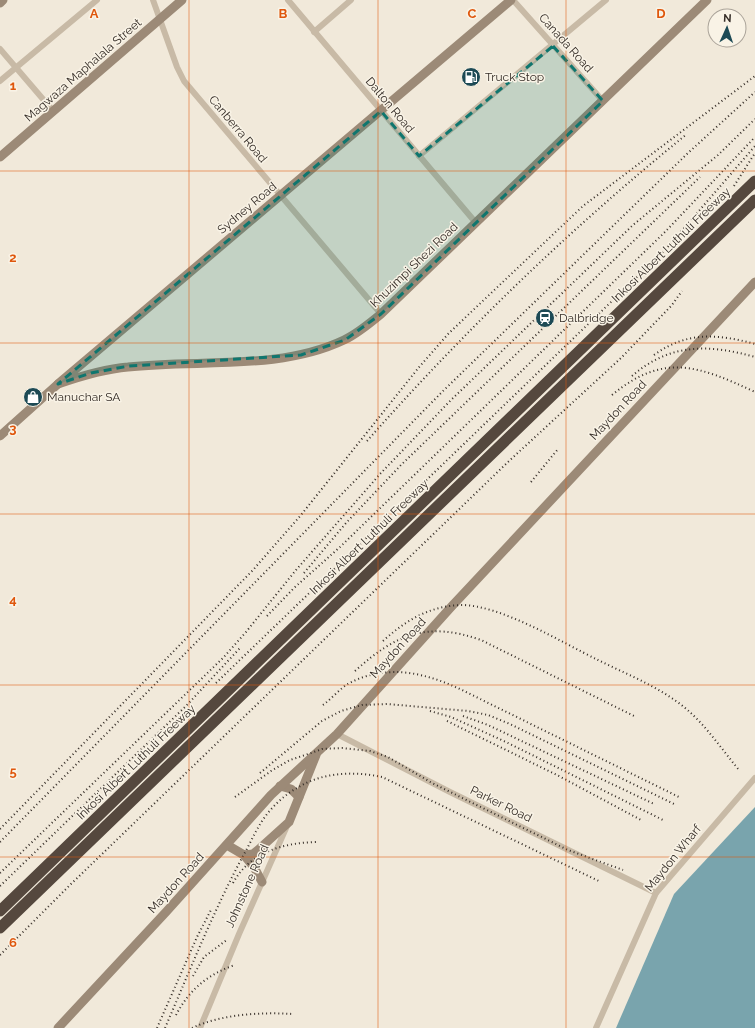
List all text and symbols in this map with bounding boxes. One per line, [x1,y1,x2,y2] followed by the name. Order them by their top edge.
[90,6,99,21] text: A
[279,6,288,21] text: B
[468,6,477,21] text: C
[656,6,666,21] text: D
[707,8,747,48] north arrow
[536,11,596,75] street label: Canada Road
[723,12,732,25] text: N
[22,16,144,124] street label: Magwaza Maphalala Street
[460,66,482,88] fuel station icon: Truck Stop
[485,70,544,84] place label: Truck Stop
[363,74,417,136] street label: Dalton Road
[10,78,17,93] text: 1
[206,93,270,165] street label: Canberra Road
[215,179,279,237] street label: Sydney Road
[609,184,734,305] street label: Inkosi Albert Luthuli Freeway
[367,220,461,310] street label: Khuzimpi Shezi Road
[9,250,17,265] text: 2
[534,307,556,329] station icon: Dalbridge
[559,311,614,325] place label: Dalbridge
[587,377,649,443] street label: Maydon Road
[22,386,44,408] shop icon: Manuchar SA
[47,390,120,404] place label: Manuchar SA
[9,421,17,436] text: 3
[307,476,432,597] street label: Inkosi Albert Luthuli Freeway
[9,592,17,607] text: 4
[367,615,429,681] street label: Maydon Road
[74,701,199,822] street label: Inkosi Albert Luthuli Freeway
[9,764,17,779] text: 5
[468,783,534,825] street label: Parker Road
[642,821,705,894] street label: Maydon Wharf
[222,842,272,930] street label: Johnstone Road
[145,850,207,916] street label: Maydon Road
[9,935,17,950] text: 6

